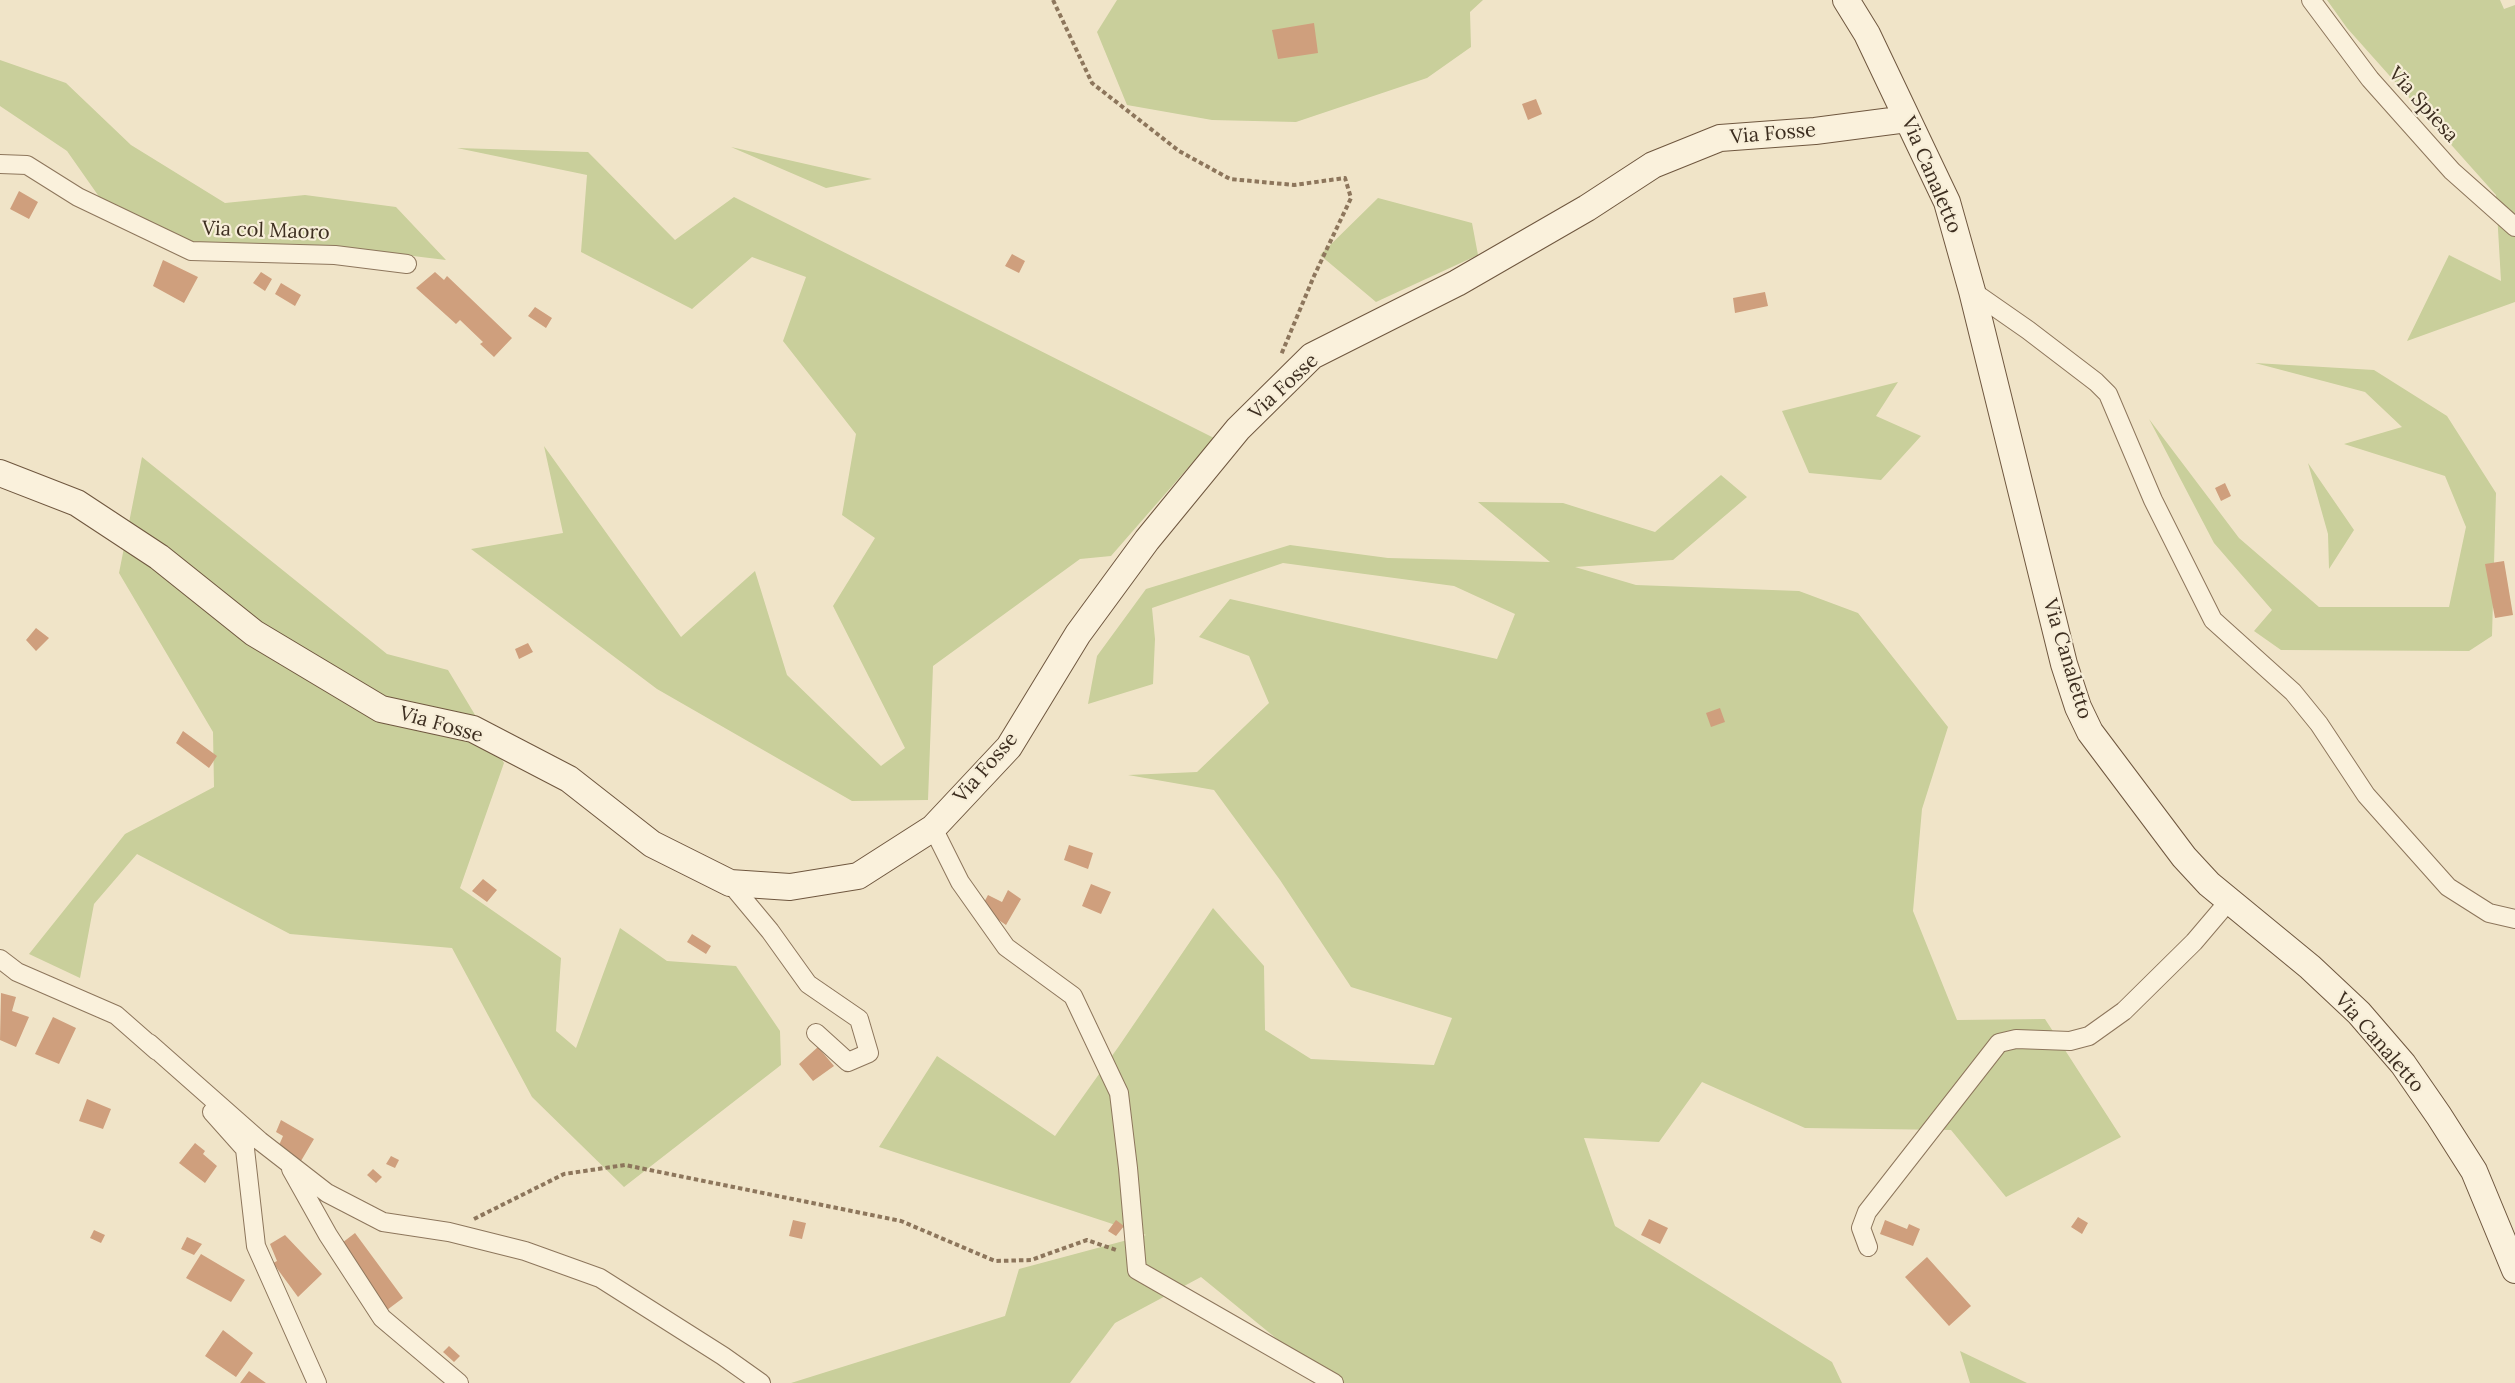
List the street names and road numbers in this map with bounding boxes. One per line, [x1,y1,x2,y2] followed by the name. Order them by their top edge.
[2383,62,2463,148] street label: Via Spiesa
[1896,113,1966,237] street label: Via Canaletto
[1729,118,1817,150] street label: Via Fosse
[202,217,330,245] street label: Via col Maoro
[1244,349,1324,425] street label: Via Fosse
[2037,596,2097,722] street label: Via Canaletto
[397,702,485,748] street label: Via Fosse
[949,728,1023,808] street label: Via Fosse
[2329,988,2429,1098] street label: Via Canaletto

